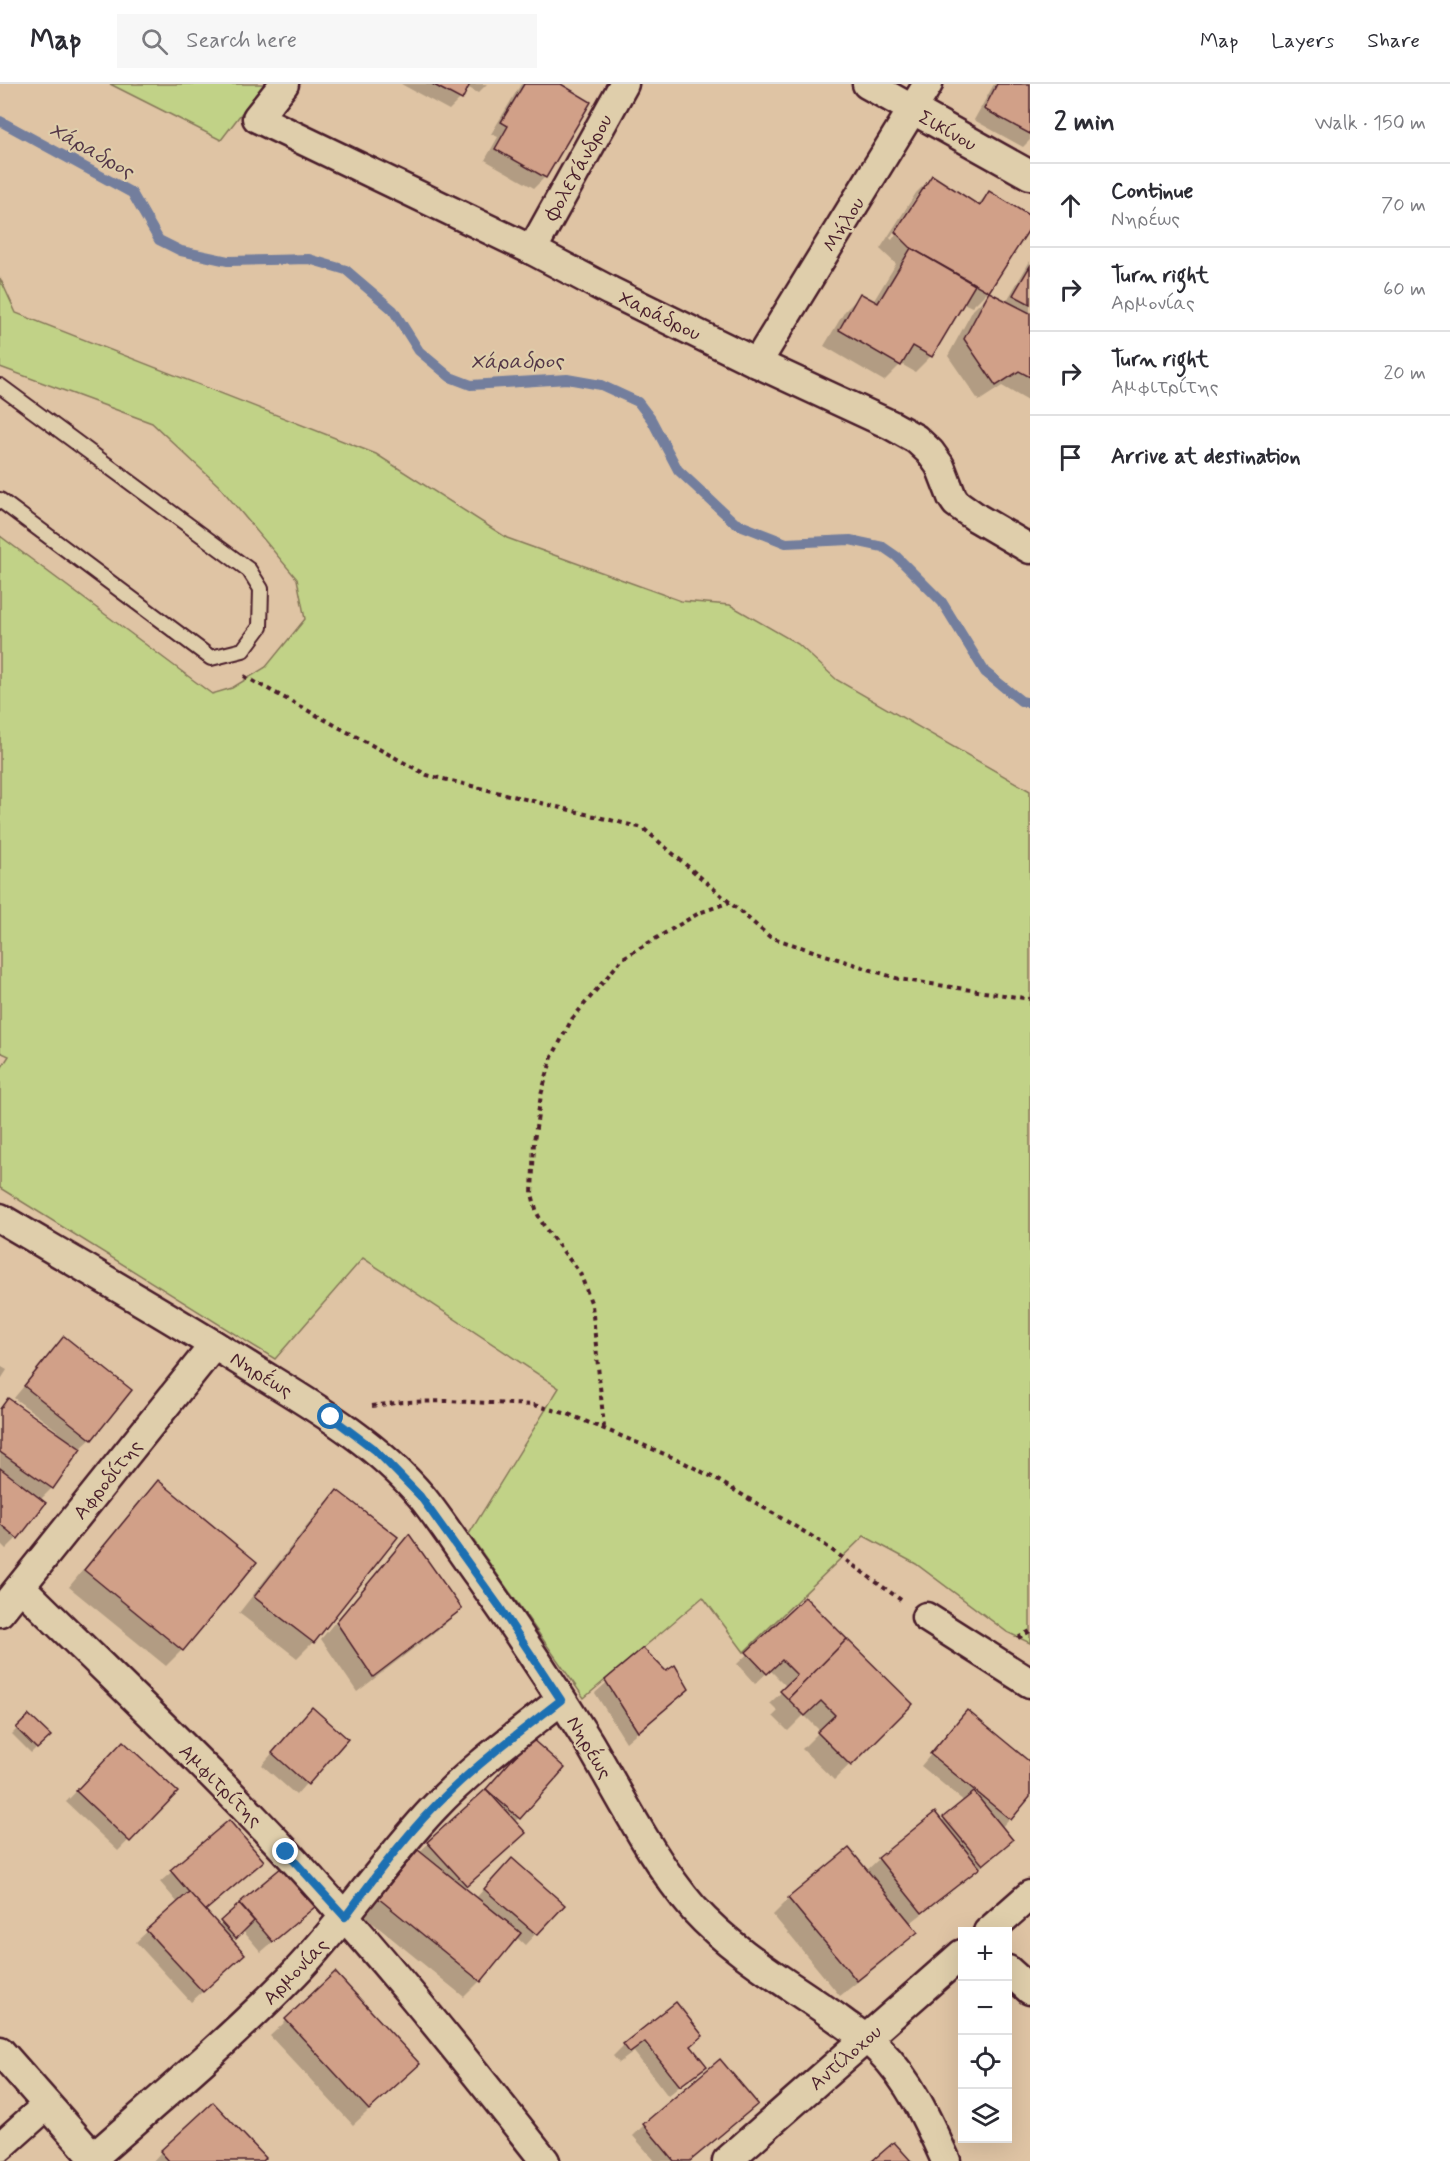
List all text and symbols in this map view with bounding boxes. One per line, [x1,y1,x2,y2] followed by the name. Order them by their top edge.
[117,14,537,68] search box
[30,23,81,60] text: Map
[138,25,171,58] icon: search
[186,27,297,55] text: Search here
[1200,27,1238,55] text: Map
[1271,27,1334,55] text: Layers
[1367,27,1420,55] text: Share
[913,104,981,158] street label: Σικίνου
[1054,106,1115,140] text: 2 min
[538,110,620,227] street label: Φολεγάνδρου
[1314,110,1426,137] text: Walk · 150 m
[44,116,140,186] water label: Χάραδρος
[1111,178,1193,206] text: Continue
[1054,189,1087,222] icon: ahead
[817,192,872,258] street label: Μήλου
[1381,192,1426,219] text: 70 m
[1111,206,1180,233] text: Νηρέως
[1111,262,1209,290] text: Turn right
[1054,273,1087,306] icon: right
[1383,276,1426,303] text: 60 m
[614,285,705,348] street label: Χαράδρου
[1111,290,1195,317] text: Αρμονίας
[1111,346,1209,374] text: Turn right
[470,347,565,377] water label: Χάραδρος
[1054,357,1087,390] icon: right
[1383,360,1426,387] text: 20 m
[1111,374,1219,401] text: Αμφιτρίτης
[1054,441,1087,474] icon: arrive
[1111,443,1301,471] text: Arrive at destination
[225,1346,298,1405] street label: Νηρέως
[317,1403,343,1429] route start
[67,1434,149,1526] street label: Αφροδίτης
[559,1711,618,1785] street label: Νηρέως
[172,1738,268,1834] street label: Αμφιτρίτης
[272,1838,298,1864] route end
[958,1927,1012,2143] map controls
[958,1927,1012,1981] button: +
[257,1932,335,2012] street label: Αρμονίας
[958,1981,1012,2035] button: −
[804,2019,888,2097] street label: Αντίλοχου
[958,2035,1012,2089] button: locate
[958,2089,1012,2143] button: layers

